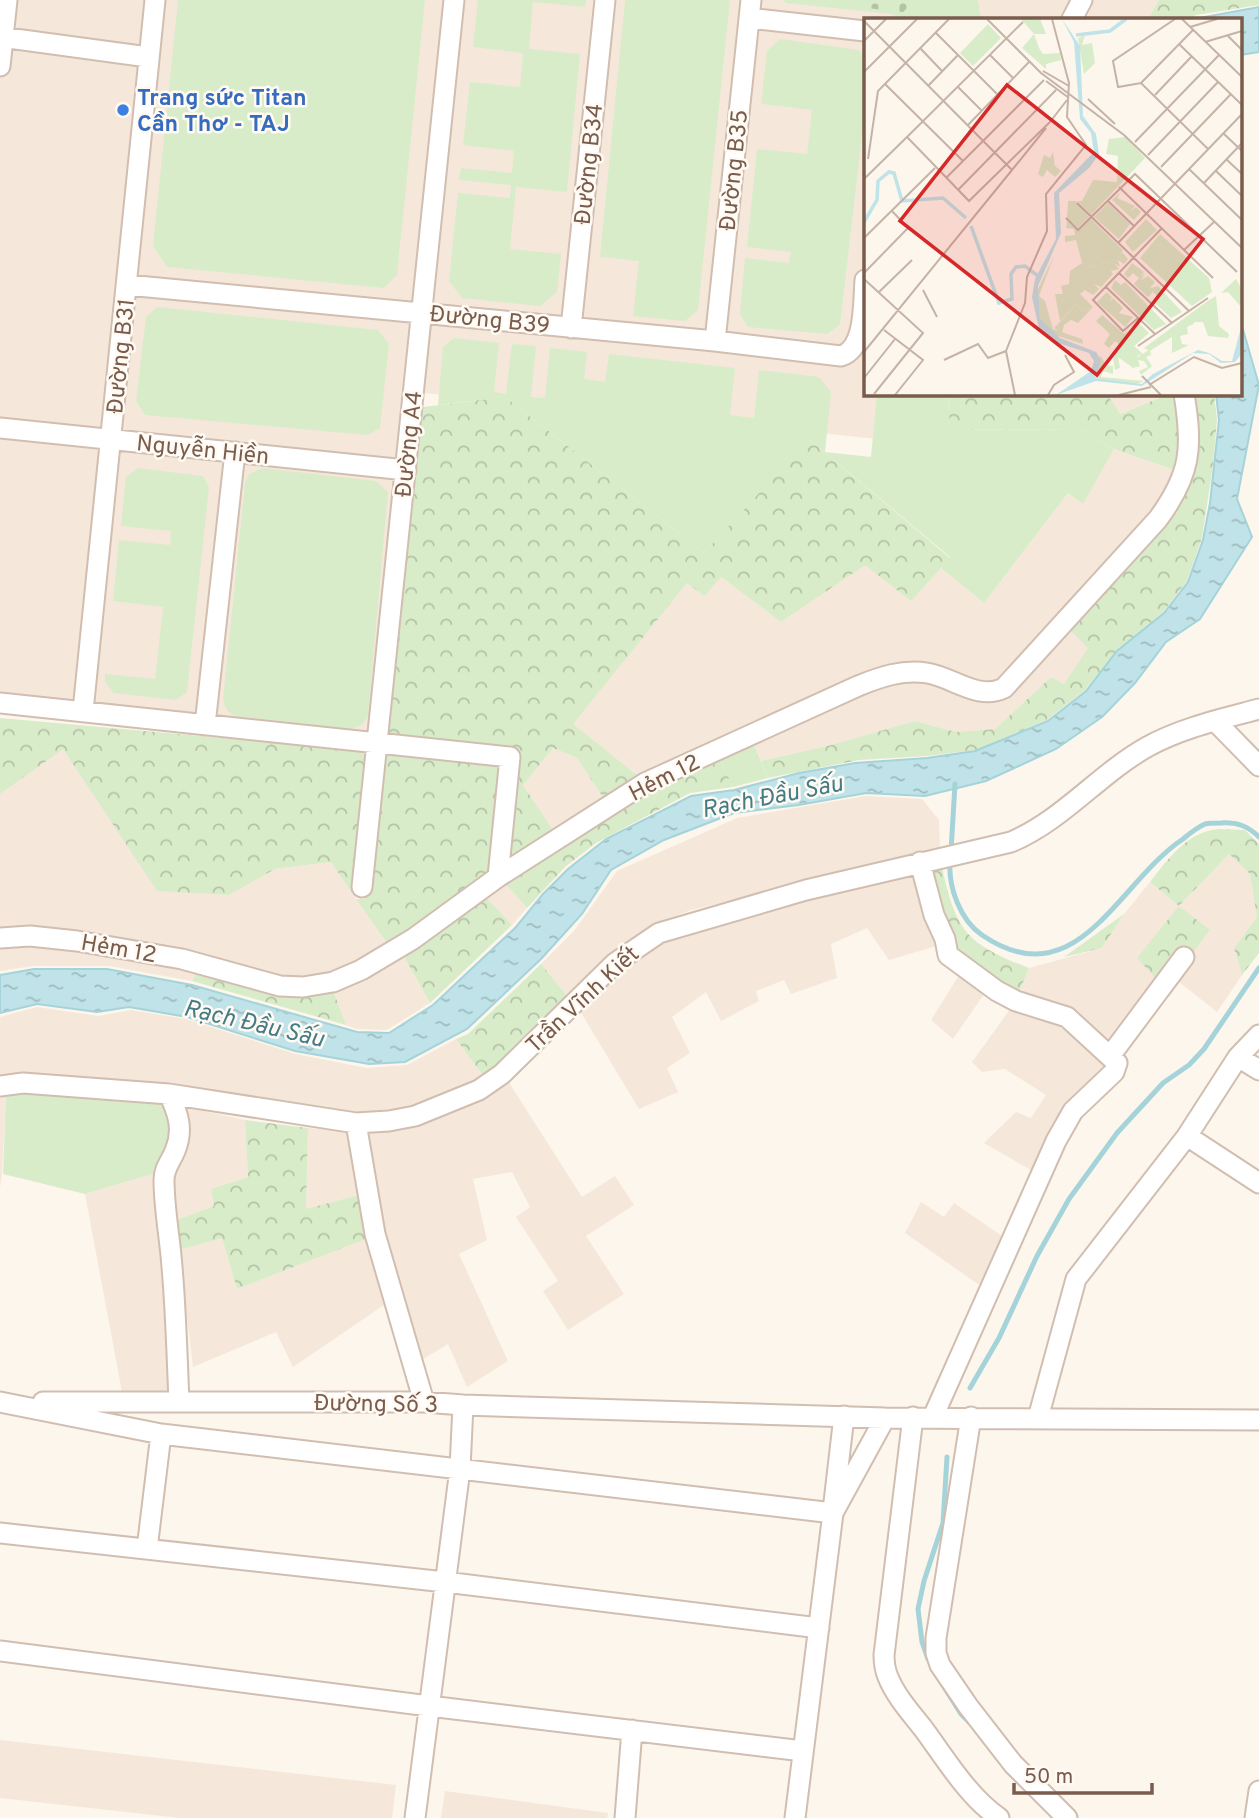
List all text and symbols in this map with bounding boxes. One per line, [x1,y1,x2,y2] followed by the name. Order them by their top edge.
[864,18,1242,396] inset map
[137,85,307,140] place label: Trang sức Titan Cần Thơ - TAJ
[115,102,131,118] marker: Trang sức Titan Cần Thơ - TAJ
[570,102,611,226] street label: Đường B34
[715,108,756,232] street label: Đường B35
[102,297,143,415] street label: Đường B31
[428,301,551,342] street label: Đường B39
[390,390,430,499] street label: Đường A4
[135,429,271,473] street label: Nguyễn Hiền
[625,749,706,809] street label: Hẻm 12
[699,768,846,826] water label: Rạch Đầu Sấu
[78,930,159,971] street label: Hẻm 12
[520,940,646,1061] street label: Trần Vĩnh Kiết
[180,993,328,1056] water label: Rạch Đầu Sấu
[313,1389,438,1421] street label: Đường Số 3
[1014,1752,1152,1796] scale bar
[1024,1764,1073,1791] text: 50 m

